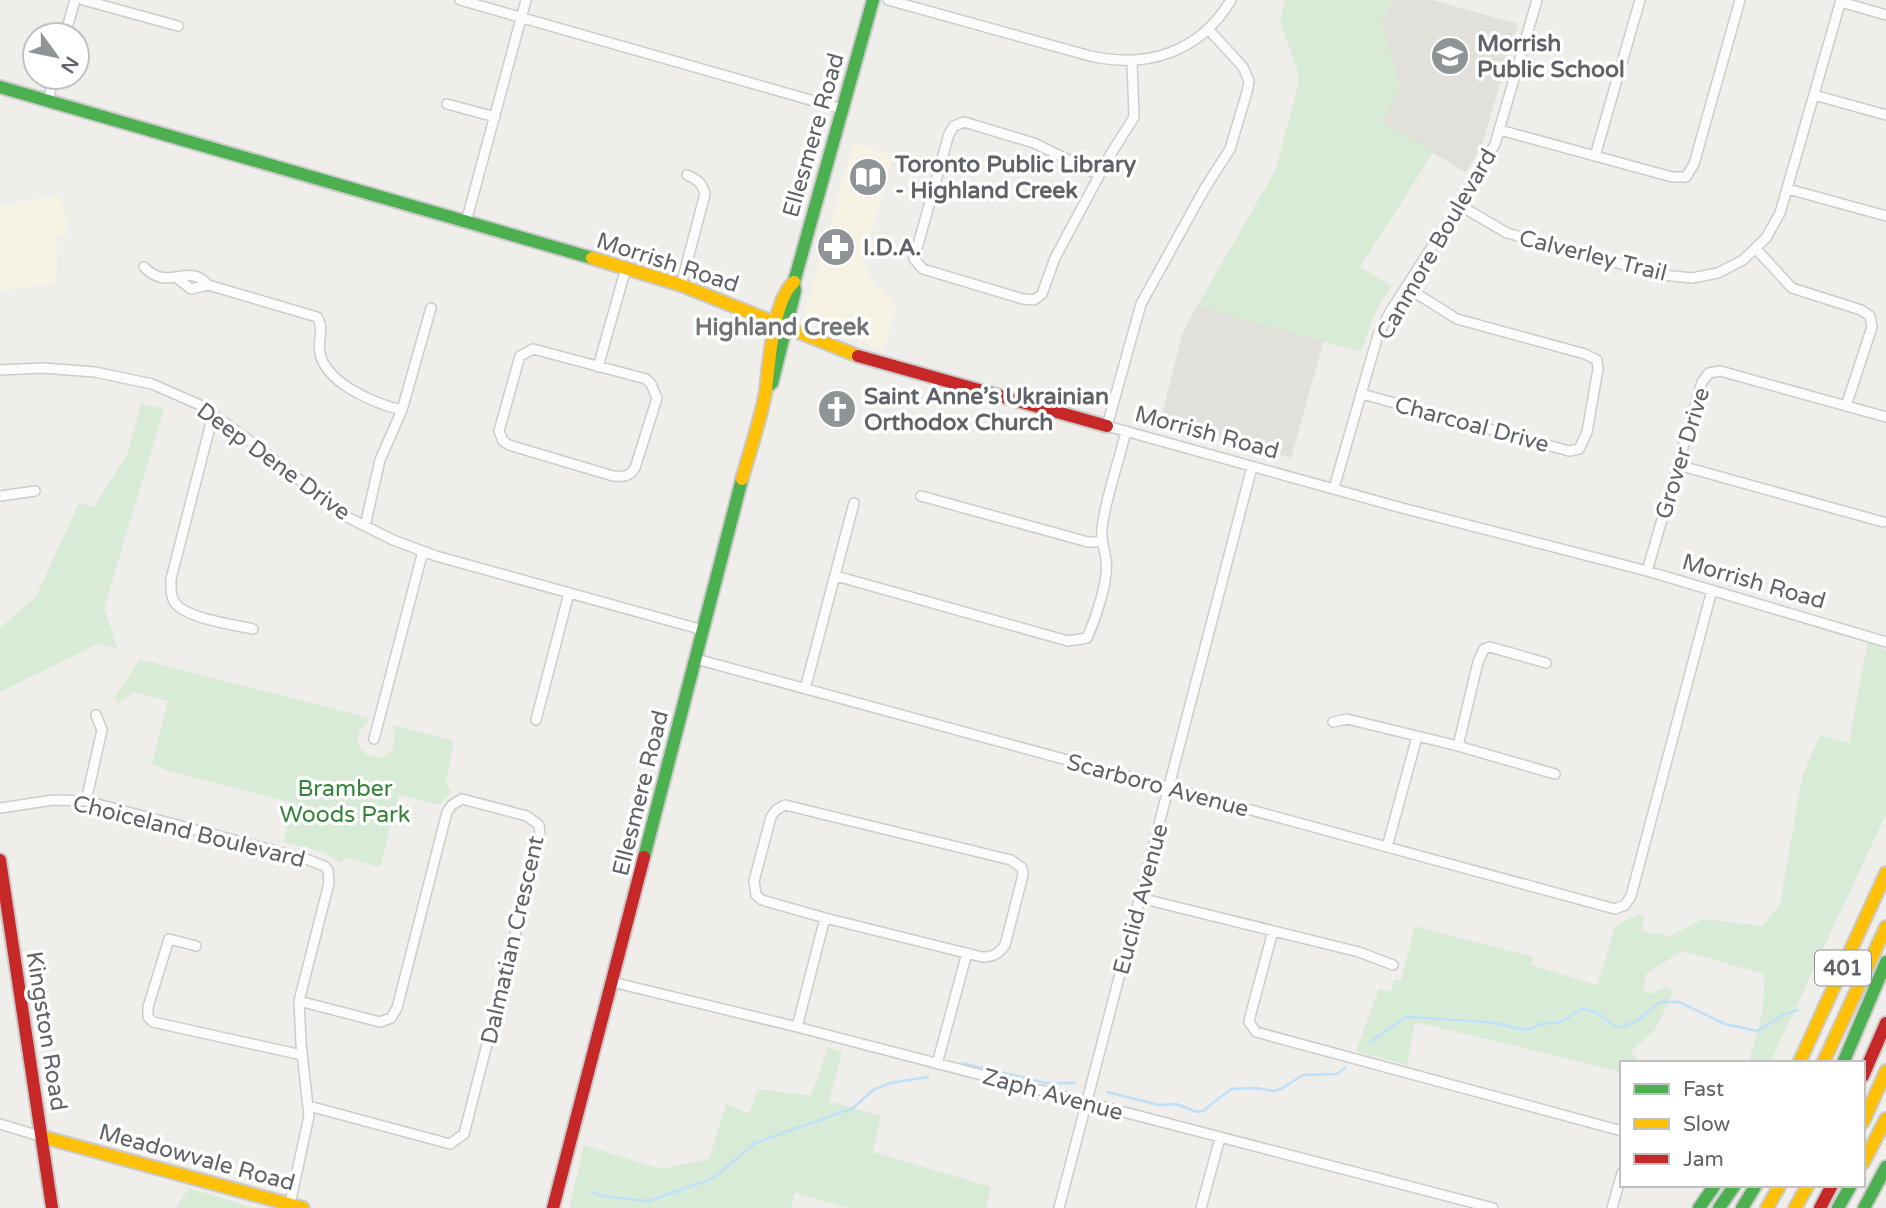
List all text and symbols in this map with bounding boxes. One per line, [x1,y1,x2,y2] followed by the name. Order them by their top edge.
[21,21,91,91] north arrow
[1477,30,1625,84] place label: Morrish Public School
[1429,35,1471,77] school or university icon: Morrish Public School
[777,50,851,221] street label: Ellesmere Road
[56,52,83,77] text: N
[1371,144,1503,345] street label: Canmore Boulevard
[894,151,1137,205] place label: Toronto Public Library - Highland Creek
[847,156,889,198] library icon: Toronto Public Library - Highland Creek
[1516,224,1670,288] street label: Calverley Trail
[815,226,857,268] pharmacy icon: I.D.A.
[593,227,742,299] street label: Morrish Road
[863,234,921,262] place label: I.D.A.
[695,313,869,342] district label: Highland Creek
[864,383,1109,437] place label: Saint Anne’s Ukrainian Orthodox Church
[1650,384,1716,523] street label: Grover Drive
[816,388,858,430] church icon: Saint Anne’s Ukrainian Orthodox Church
[1391,391,1552,459] street label: Charcoal Drive
[191,397,356,527] street label: Deep Dene Drive
[1132,400,1282,466] street label: Morrish Road
[1679,548,1829,616] street label: Morrish Road
[607,708,675,879] street label: Ellesmere Road
[1064,748,1252,824] street label: Scarboro Avenue
[280,775,410,829] park label: Bramber Woods Park
[70,790,308,874] street label: Choiceland Boulevard
[1107,821,1175,978] street label: Euclid Avenue
[475,833,551,1047] street label: Dalmatian Crescent
[20,949,72,1113] street label: Kingston Road
[1815,950,1871,986] road number: 401
[1620,1061,1865,1187] legend
[979,1063,1126,1127] street label: Zaph Avenue
[1683,1077,1724,1102] text: Fast
[1683,1112,1731,1137] text: Slow
[96,1118,298,1198] street label: Meadowvale Road
[1683,1147,1724,1172] text: Jam

